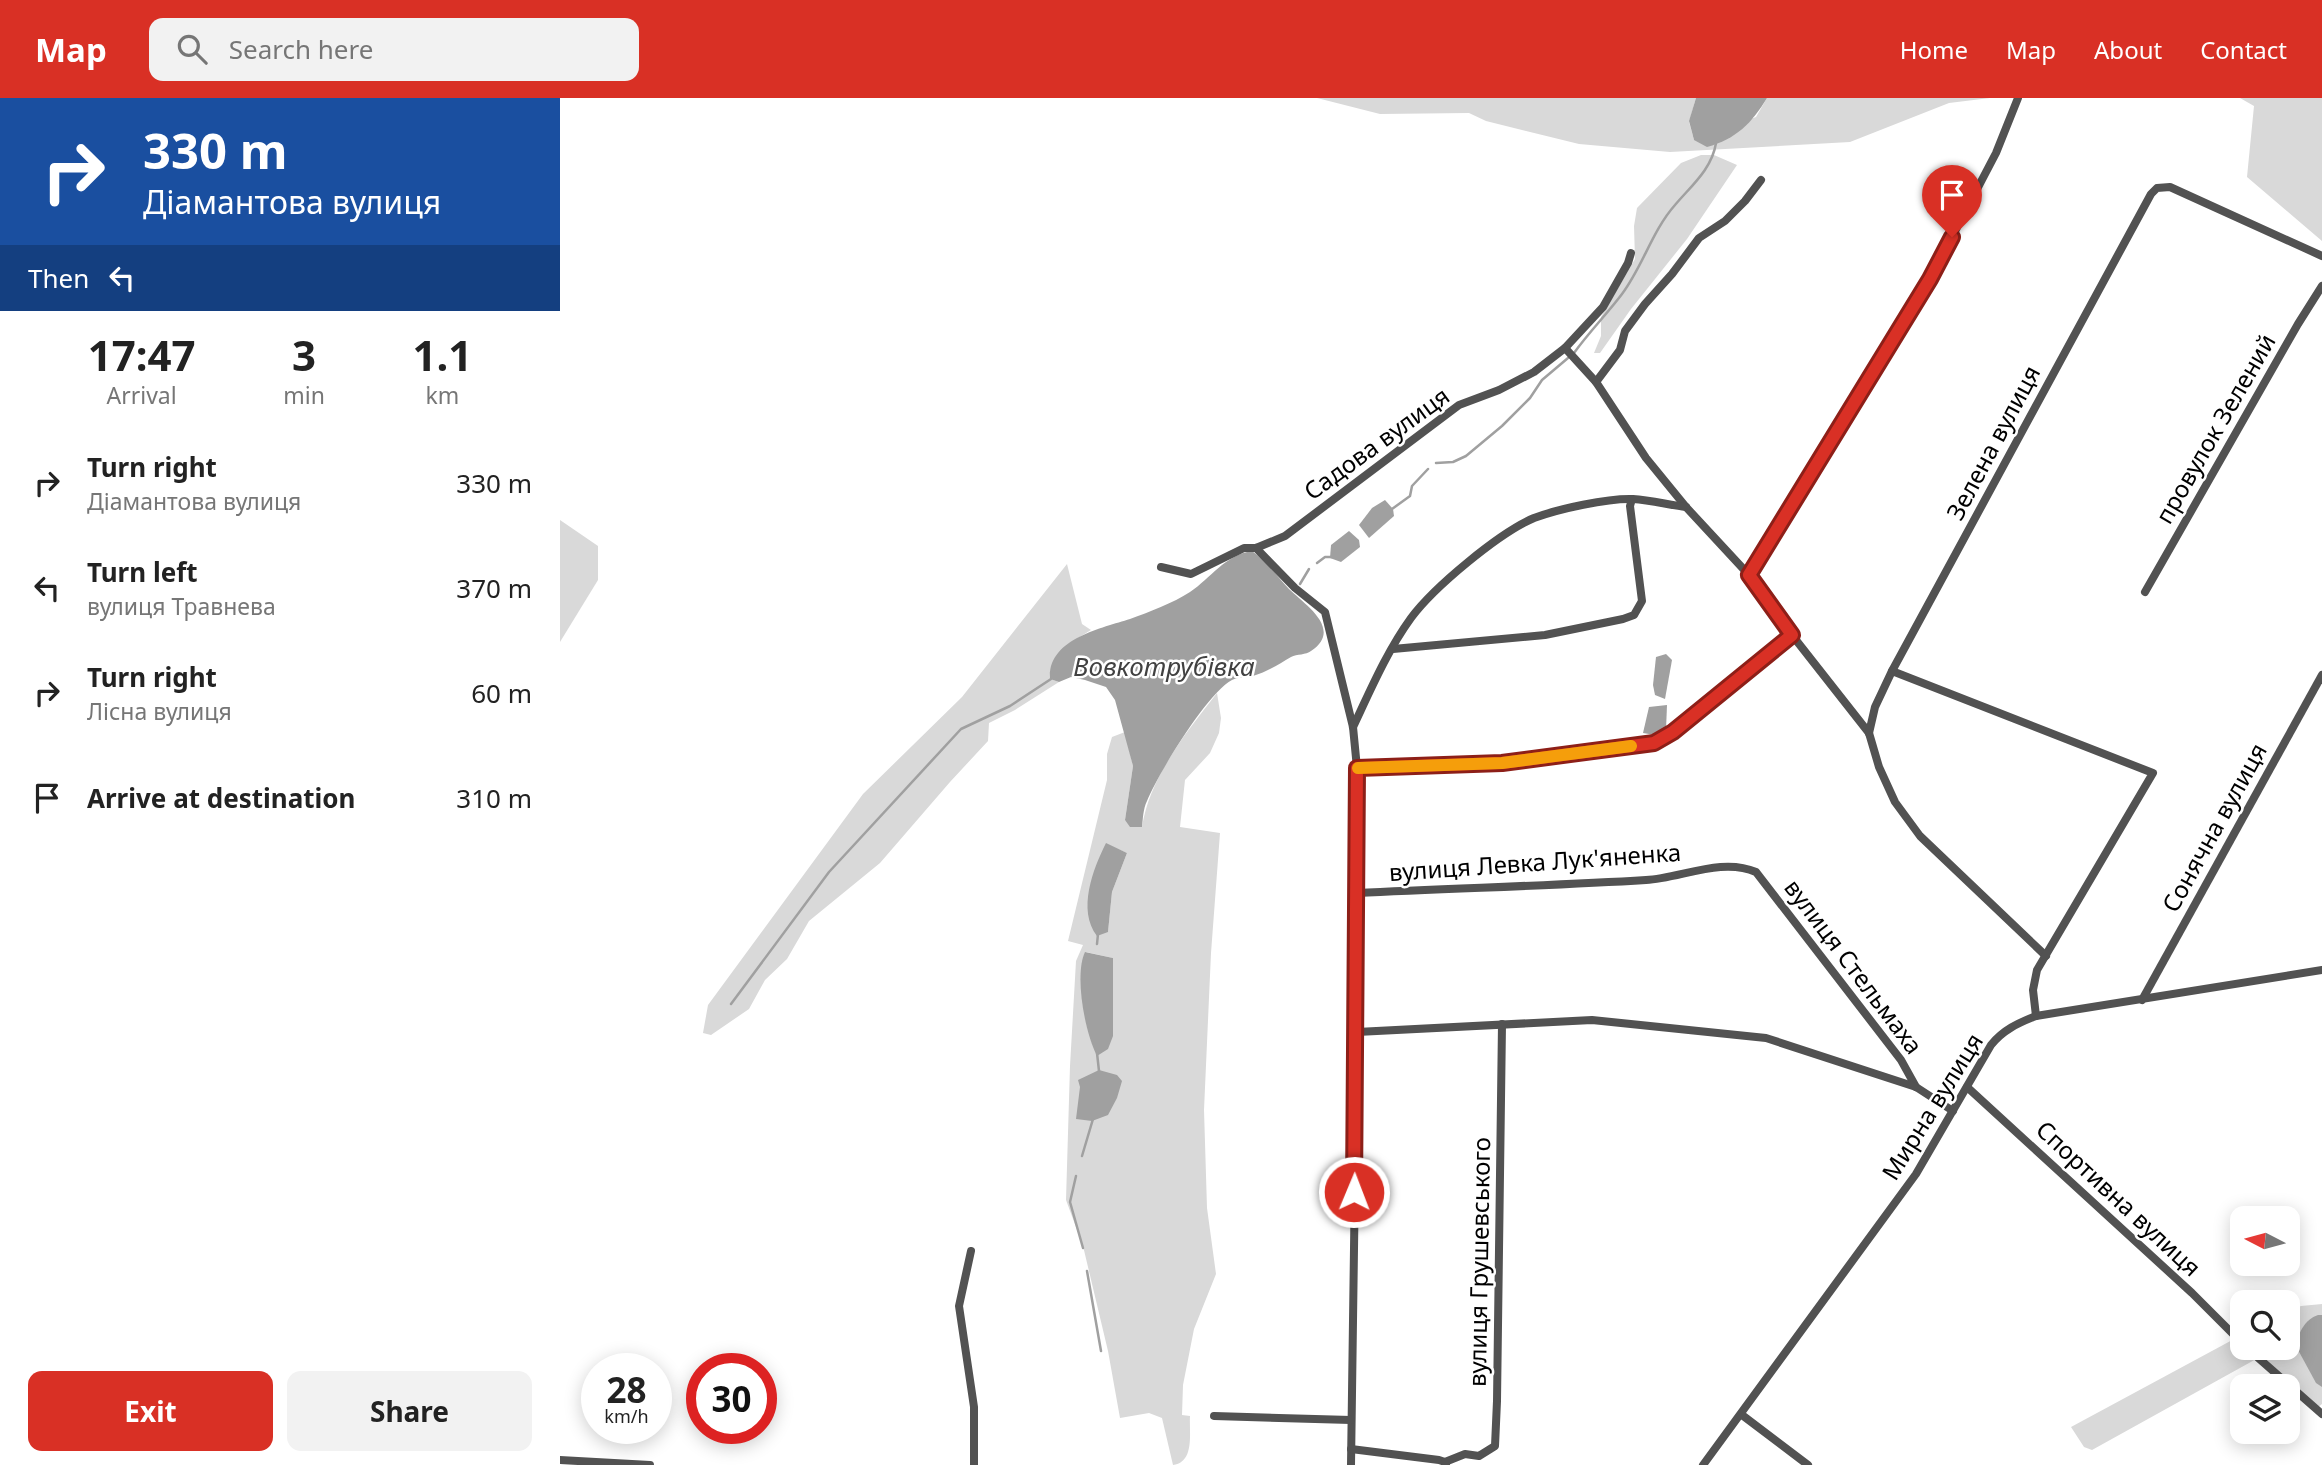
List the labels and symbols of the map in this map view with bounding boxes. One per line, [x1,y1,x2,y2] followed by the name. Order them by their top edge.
[1922,165,1982,237] pin
[2147,327,2282,529] street label: провулок Зелений
[1938,359,2047,525] street label: Зелена вулиця
[1297,379,1456,507] street label: Садова вулиця
[1073,648,1255,684] water label: Вовкотрубівка
[2154,737,2274,918] street label: Сонячна вулиця
[1388,835,1682,888] street label: вулиця Левка Лук'яненка
[1777,872,1931,1060] street label: вулиця Стельмаха
[1873,1026,1990,1186] street label: Мирна вулиця
[2029,1113,2209,1283] street label: Спортивна вулиця
[1460,1137,1497,1387] street label: вулиця Грушевського
[1317,1155,1391,1229] position arrow
[2230,1206,2300,1276] north arrow
[686,1353,777,1444] speed limit sign: 30

